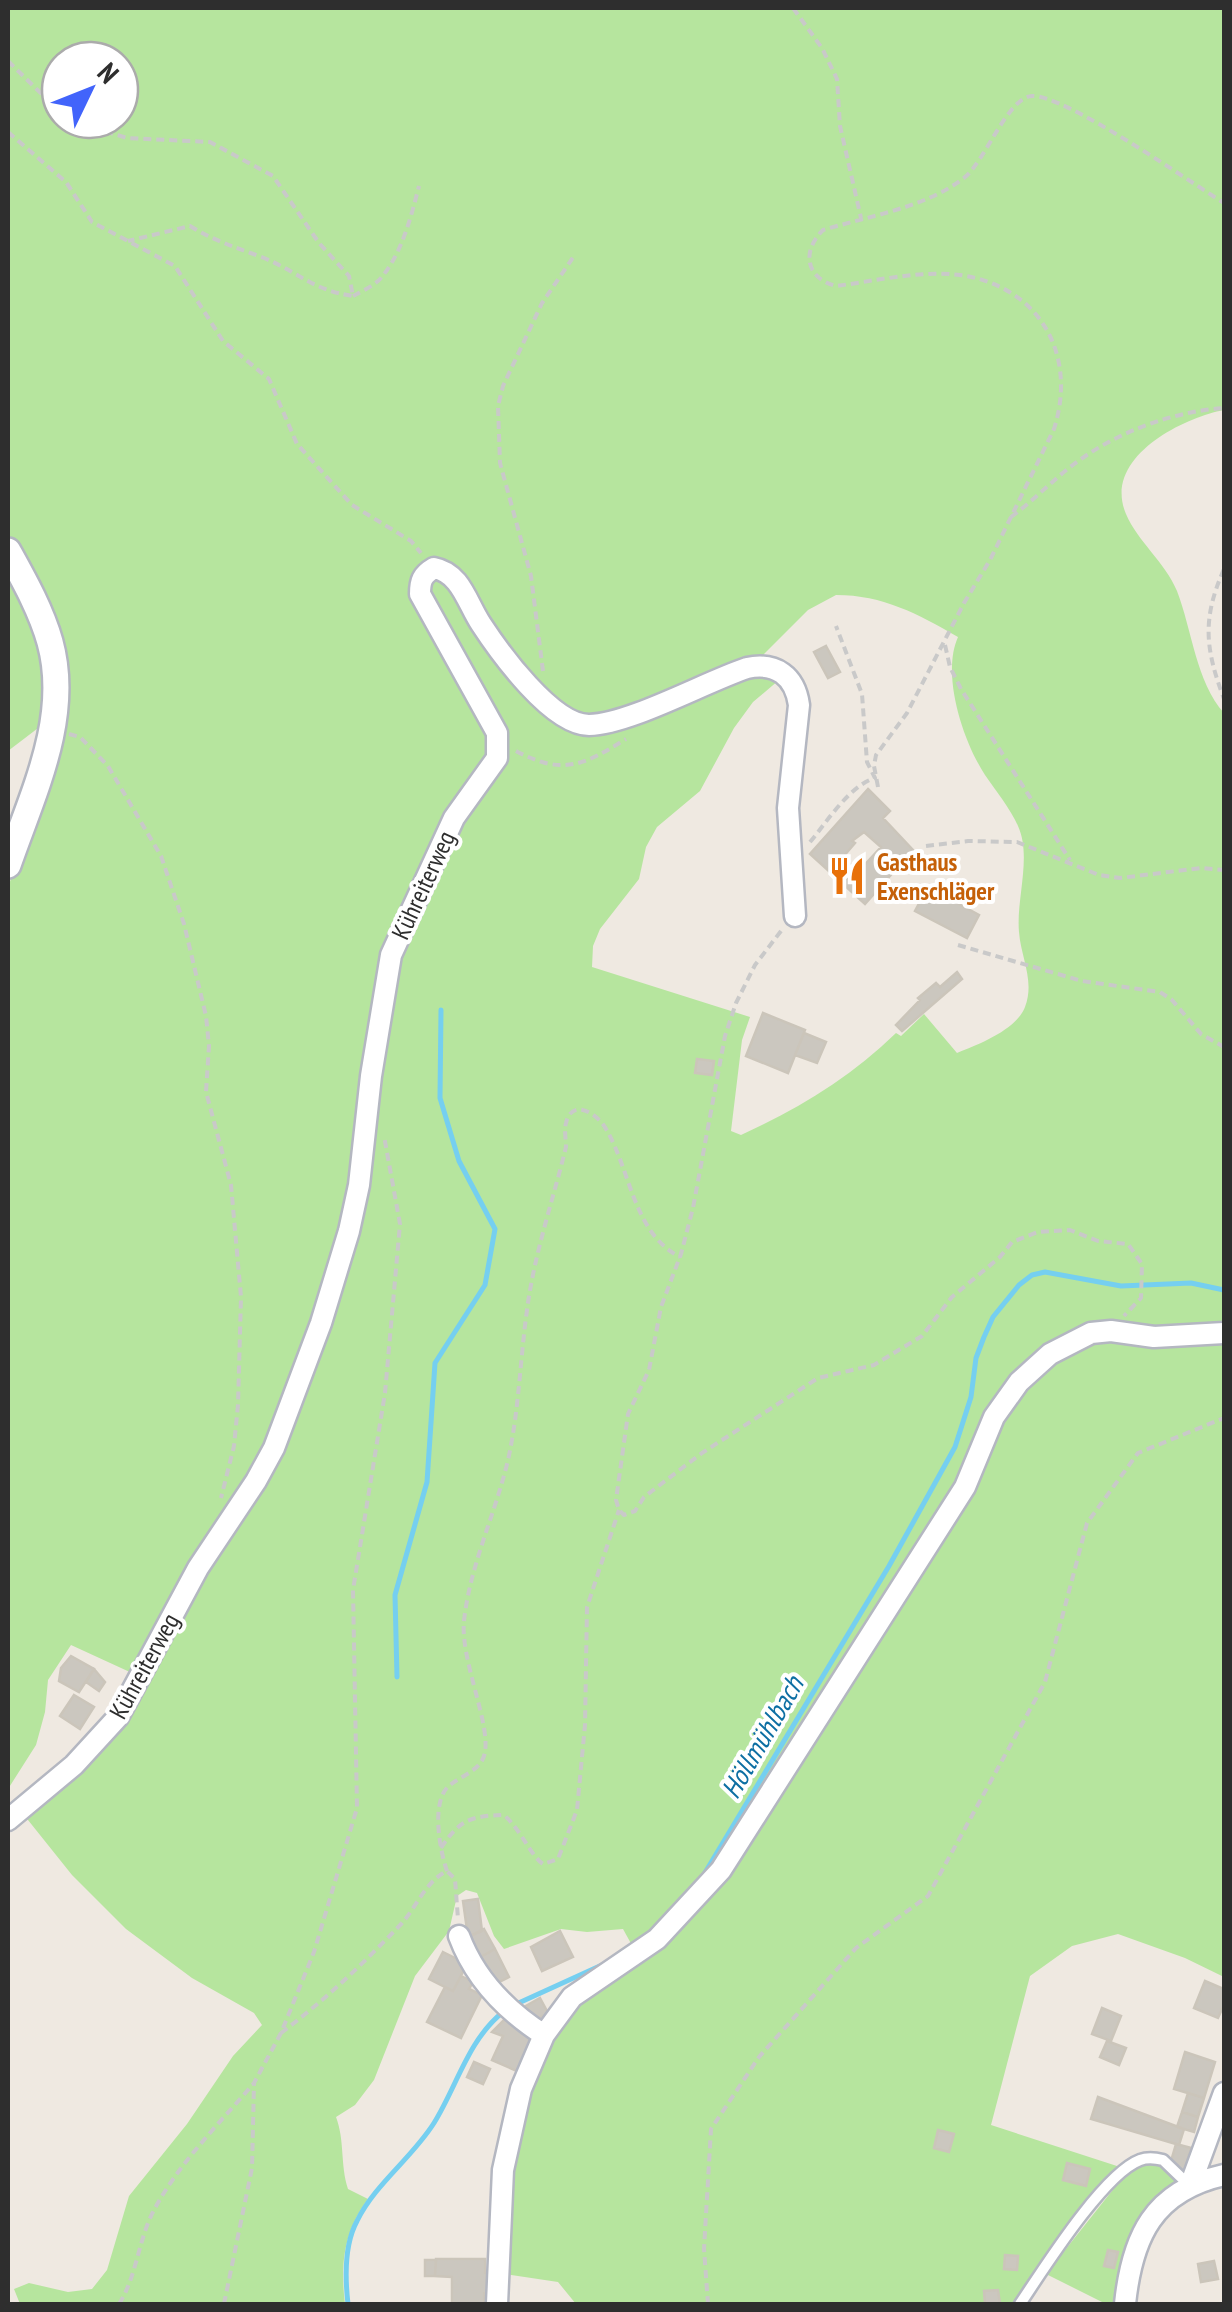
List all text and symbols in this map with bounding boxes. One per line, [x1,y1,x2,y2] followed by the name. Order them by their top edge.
[40,40,140,140] north arrow
[90,54,127,91] text: N
[384,826,462,944] street label: Kühreiterweg
[877,846,995,907] place label: Gasthaus Exenschläger
[826,855,868,897] restaurant icon: Gasthaus Exenschläger
[102,1607,186,1725] street label: Kühreiterweg
[712,1668,812,1804] water label: Höllmühlbach

